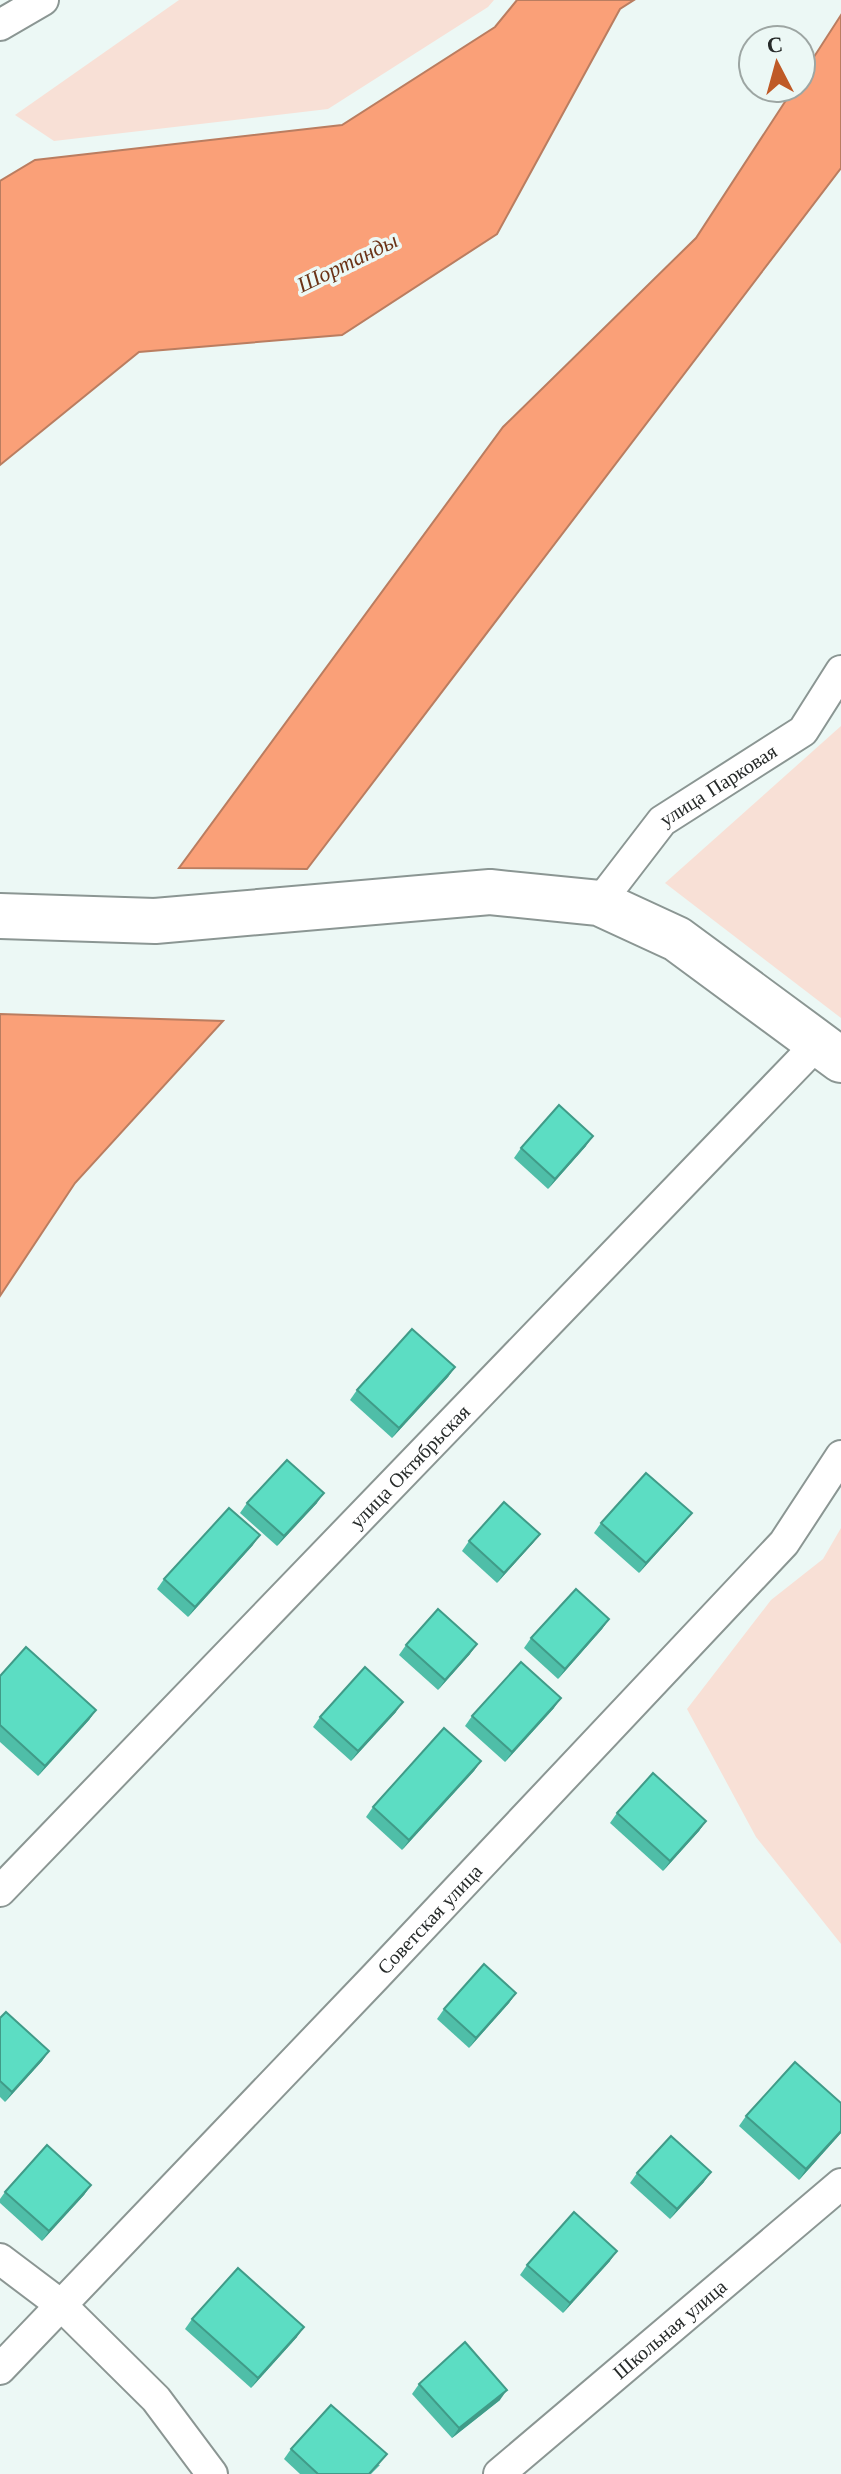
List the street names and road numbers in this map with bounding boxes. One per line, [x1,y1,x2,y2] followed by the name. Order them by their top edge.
[655,739,781,831] street label: улица Парковая
[345,1400,475,1533] street label: улица Октябрьская
[372,1859,487,1979] street label: Советская улица
[608,2274,732,2384] street label: Школьная улица

